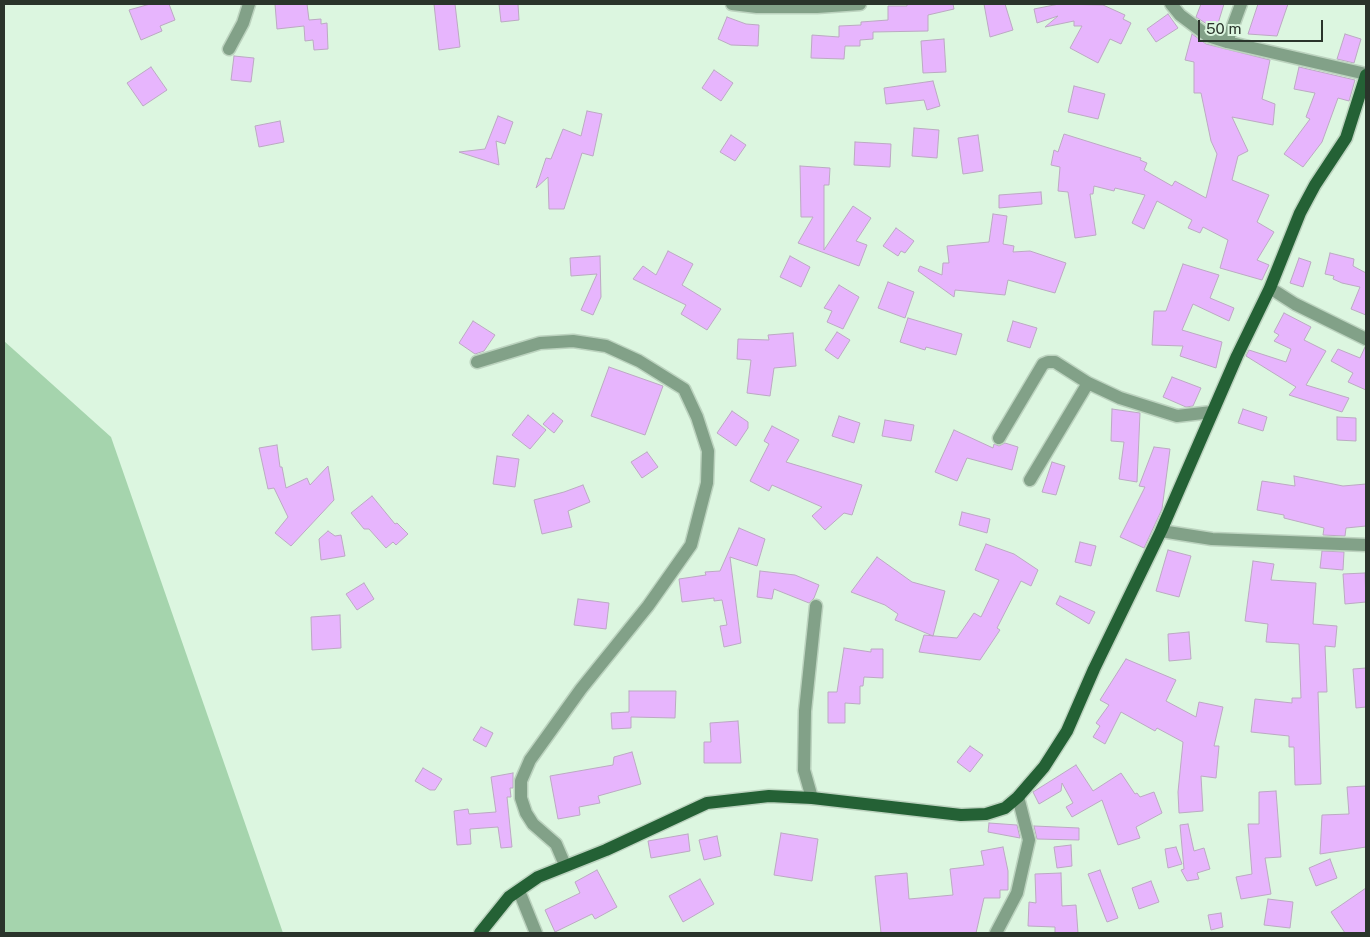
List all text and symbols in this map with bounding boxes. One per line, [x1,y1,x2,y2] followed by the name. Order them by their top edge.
[1200,10,1325,42] scale bar
[1206,20,1241,37] text: 50 m

